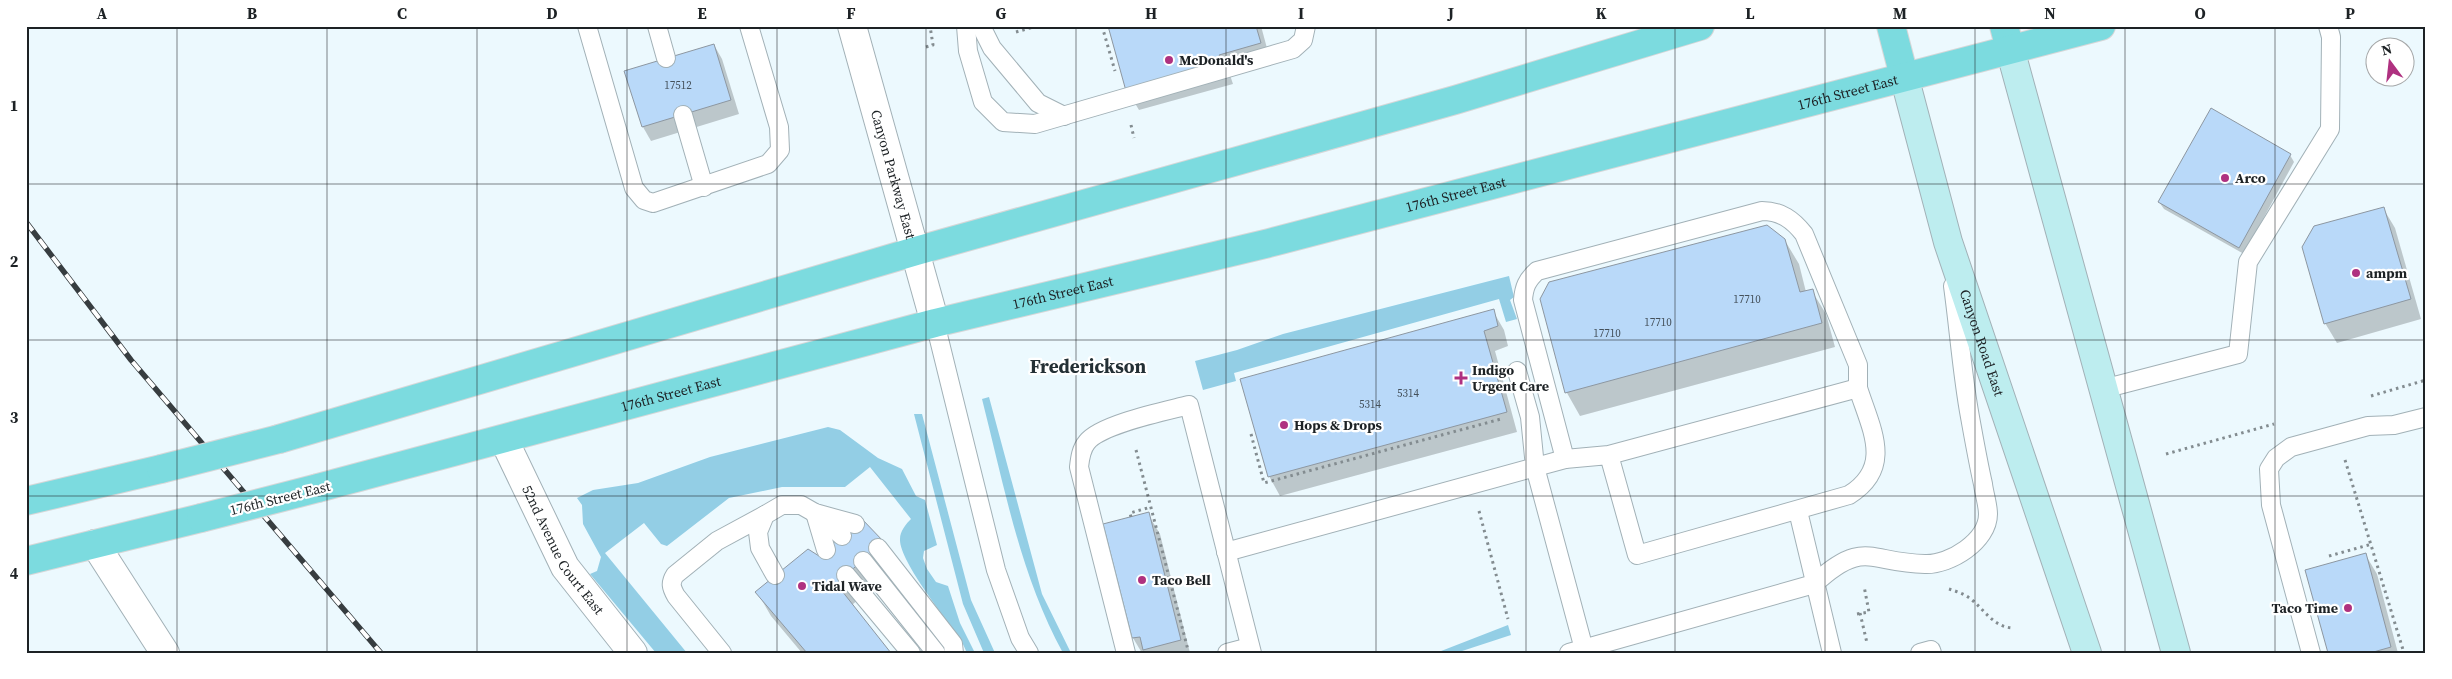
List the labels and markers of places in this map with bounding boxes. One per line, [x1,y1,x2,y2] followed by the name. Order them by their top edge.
[1179,50,1254,70] place label: McDonald's
[1163,54,1175,66] marker: McDonald's
[2235,168,2266,188] place label: Arco
[2219,172,2231,184] marker: Arco
[2366,263,2407,283] place label: ampm
[2350,267,2362,279] marker: ampm
[1472,360,1549,396] place label: Indigo Urgent Care
[1454,371,1468,385] marker: Indigo Urgent Care
[1294,415,1383,435] place label: Hops & Drops
[1278,419,1290,431] marker: Hops & Drops
[1152,570,1211,590] place label: Taco Bell
[1136,574,1148,586] marker: Taco Bell
[812,576,882,596] place label: Tidal Wave
[796,580,808,592] marker: Tidal Wave
[2272,598,2338,618] place label: Taco Time
[2342,602,2354,614] marker: Taco Time

